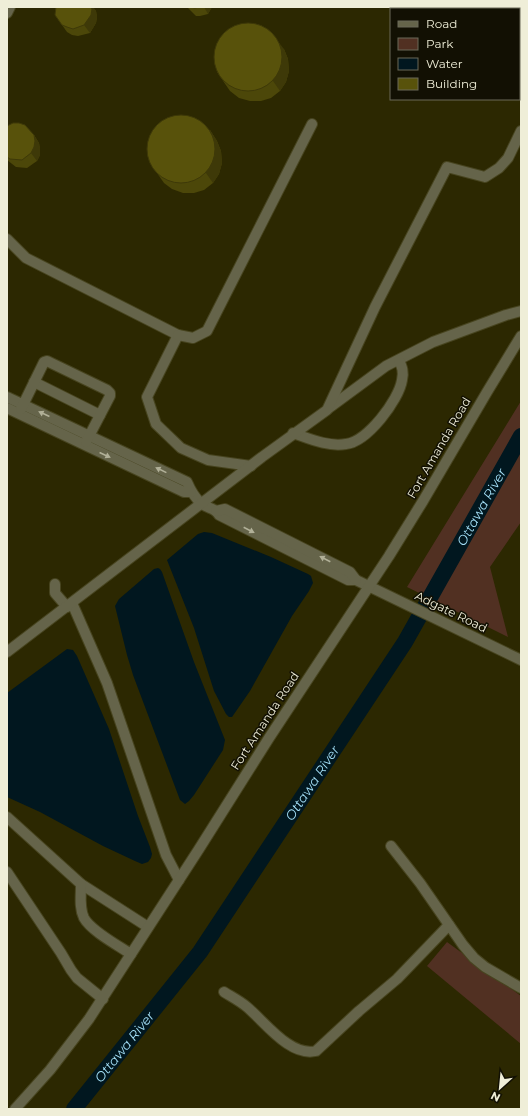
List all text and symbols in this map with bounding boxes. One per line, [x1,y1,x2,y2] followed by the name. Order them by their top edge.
[390,8,520,100] legend
[426,16,457,31] text: Road
[426,36,454,51] text: Park
[426,56,463,71] text: Water
[426,76,477,91] text: Building
[404,395,474,501] street label: Fort Amanda Road
[38,411,50,417] one-way arrow
[100,452,111,458] one-way arrow
[453,465,510,548] water label: Ottawa River
[156,467,167,473] one-way arrow
[244,527,255,533] one-way arrow
[319,556,330,562] one-way arrow
[413,588,490,635] street label: Adgate Road
[227,669,302,773] street label: Fort Amanda Road
[281,742,343,823] water label: Ottawa River
[91,1007,158,1085] water label: Ottawa River
[480,1068,520,1108] north arrow
[488,1089,503,1105] text: N

